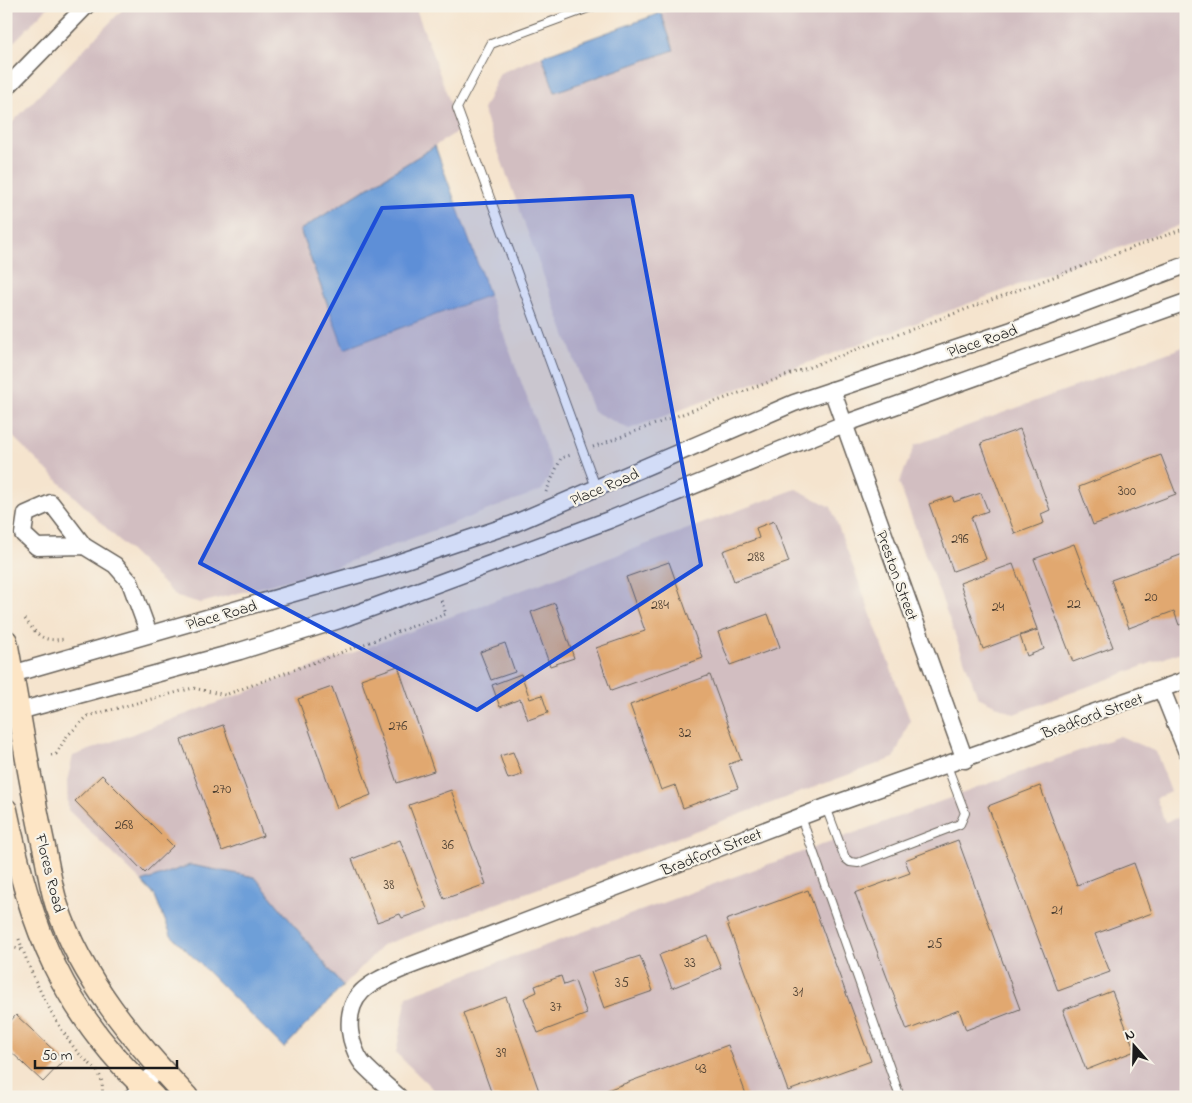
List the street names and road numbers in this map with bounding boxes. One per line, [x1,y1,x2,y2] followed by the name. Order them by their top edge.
[944,319,1021,365] street label: Place Road
[567,463,643,513] street label: Place Road
[869,527,924,625] street label: Preston Street
[183,594,260,637] street label: Place Road
[1038,687,1147,747] street label: Bradford Street
[657,822,766,883] street label: Bradford Street
[27,831,70,915] street label: Flores Road

